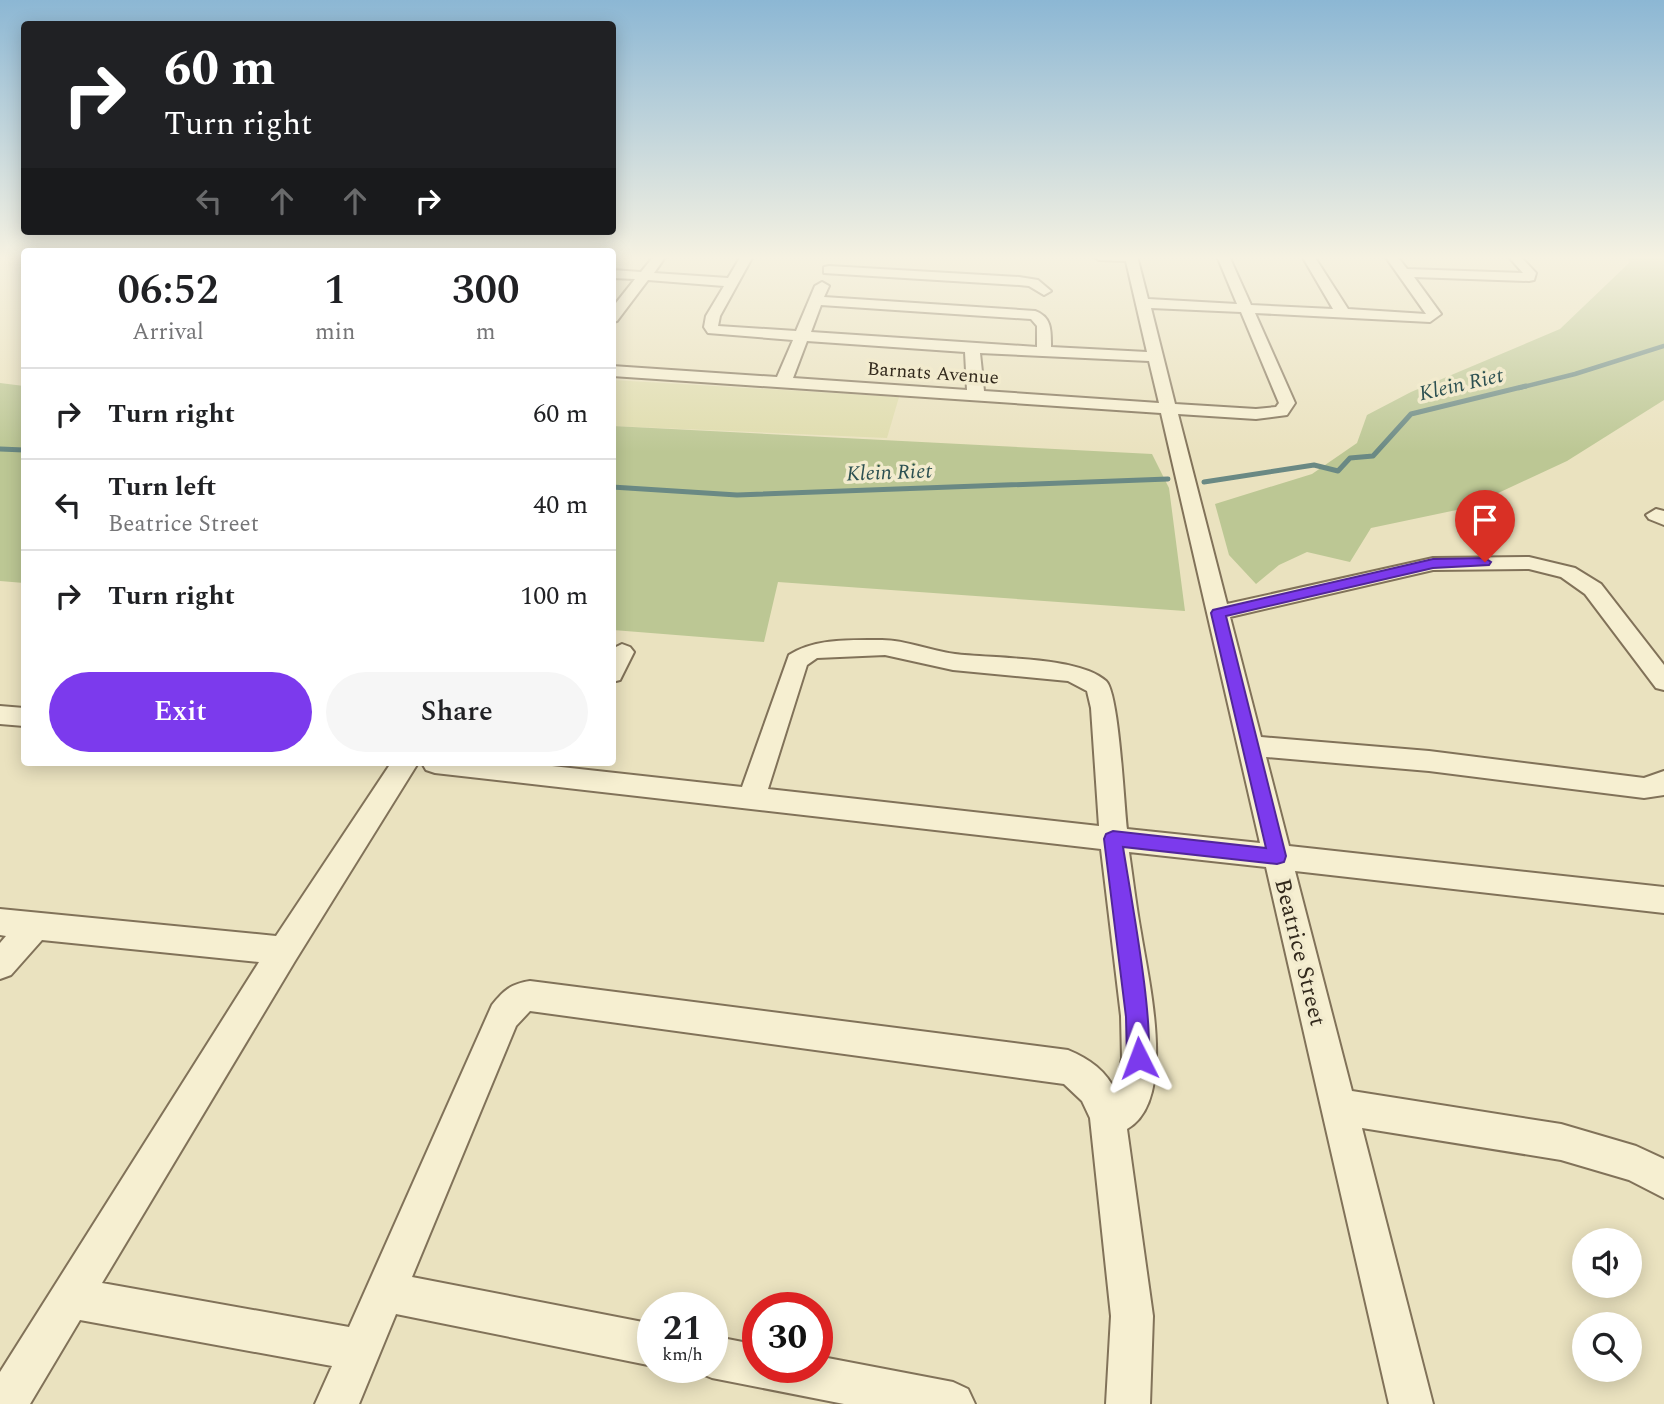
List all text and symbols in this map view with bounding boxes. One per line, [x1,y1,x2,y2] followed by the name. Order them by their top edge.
[164,32,275,107] text: 60 m
[49,49,140,140] icon: right
[164,100,312,149] text: Turn right
[190,182,228,220] icon: left
[263,182,301,220] icon: ahead
[336,182,374,220] icon: ahead
[409,182,447,220] icon: right
[118,259,219,322] text: 06:52
[324,259,346,322] text: 1
[452,259,519,322] text: 300
[132,315,204,350] text: Arrival
[315,315,355,350] text: min
[476,315,496,350] text: m
[866,354,1000,393] street label: Barnats Avenue
[1416,360,1507,410] water label: Klein Riet
[108,394,235,434] text: Turn right
[533,394,588,434] text: 60 m
[49,395,87,433] icon: right
[846,456,933,490] water label: Klein Riet
[108,467,216,507] text: Turn left
[533,485,588,525] text: 40 m
[49,486,87,524] icon: left
[1455,490,1515,562] pin
[1466,501,1504,539] icon: arrive
[108,507,259,542] text: Beatrice Street
[108,576,235,616] text: Turn right
[520,576,588,616] text: 100 m
[49,577,87,615] icon: right
[49,672,312,752] button: Exit
[326,672,588,752] button: Share
[1264,875,1335,1030] street label: Beatrice Street
[1102,1021,1176,1095] position arrow
[1572,1228,1642,1382] map controls
[1572,1228,1642,1298] button: sound
[742,1292,833,1383] speed limit sign: 30
[663,1302,702,1355] text: 21
[1572,1312,1642,1382] button: search
[662,1341,703,1368] text: km/h

